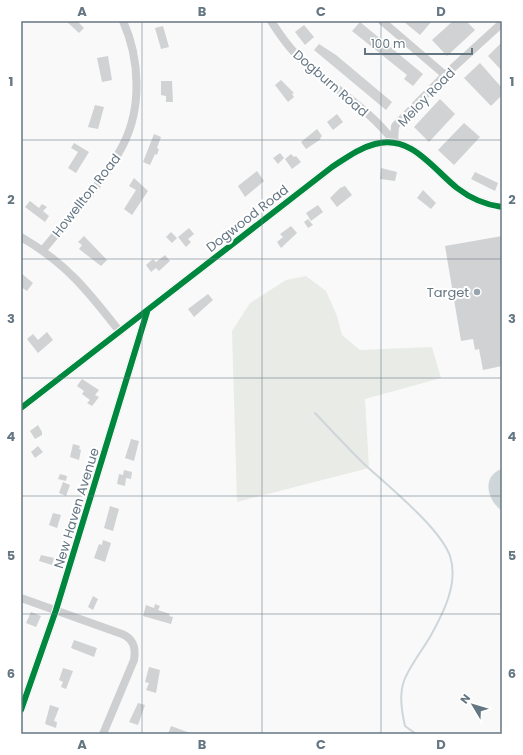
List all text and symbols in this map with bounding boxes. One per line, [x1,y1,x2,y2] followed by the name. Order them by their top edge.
[77,2,87,21] text: A
[198,2,207,21] text: B
[316,2,326,21] text: C
[436,2,446,21] text: D
[365,30,472,56] scale bar
[371,35,405,52] text: 100 m
[289,45,372,121] street label: Dogburn Road
[393,64,459,131] street label: Meloy Road
[9,72,13,91] text: 1
[510,72,514,91] text: 1
[48,150,125,241] street label: Howellton Road
[202,180,292,257] street label: Dogwood Road
[7,190,15,209] text: 2
[508,190,516,209] text: 2
[427,283,469,302] place label: Target
[472,287,482,297] marker: Target
[7,309,15,328] text: 3
[508,309,516,328] text: 3
[7,427,16,446] text: 4
[508,427,517,446] text: 4
[49,446,104,571] street label: New Haven Avenue
[7,546,15,565] text: 5
[508,546,516,565] text: 5
[7,664,15,683] text: 6
[508,664,516,683] text: 6
[453,685,493,725] north arrow
[456,691,474,707] text: N
[77,735,87,754] text: A
[198,735,207,754] text: B
[316,735,326,754] text: C
[436,735,446,754] text: D

